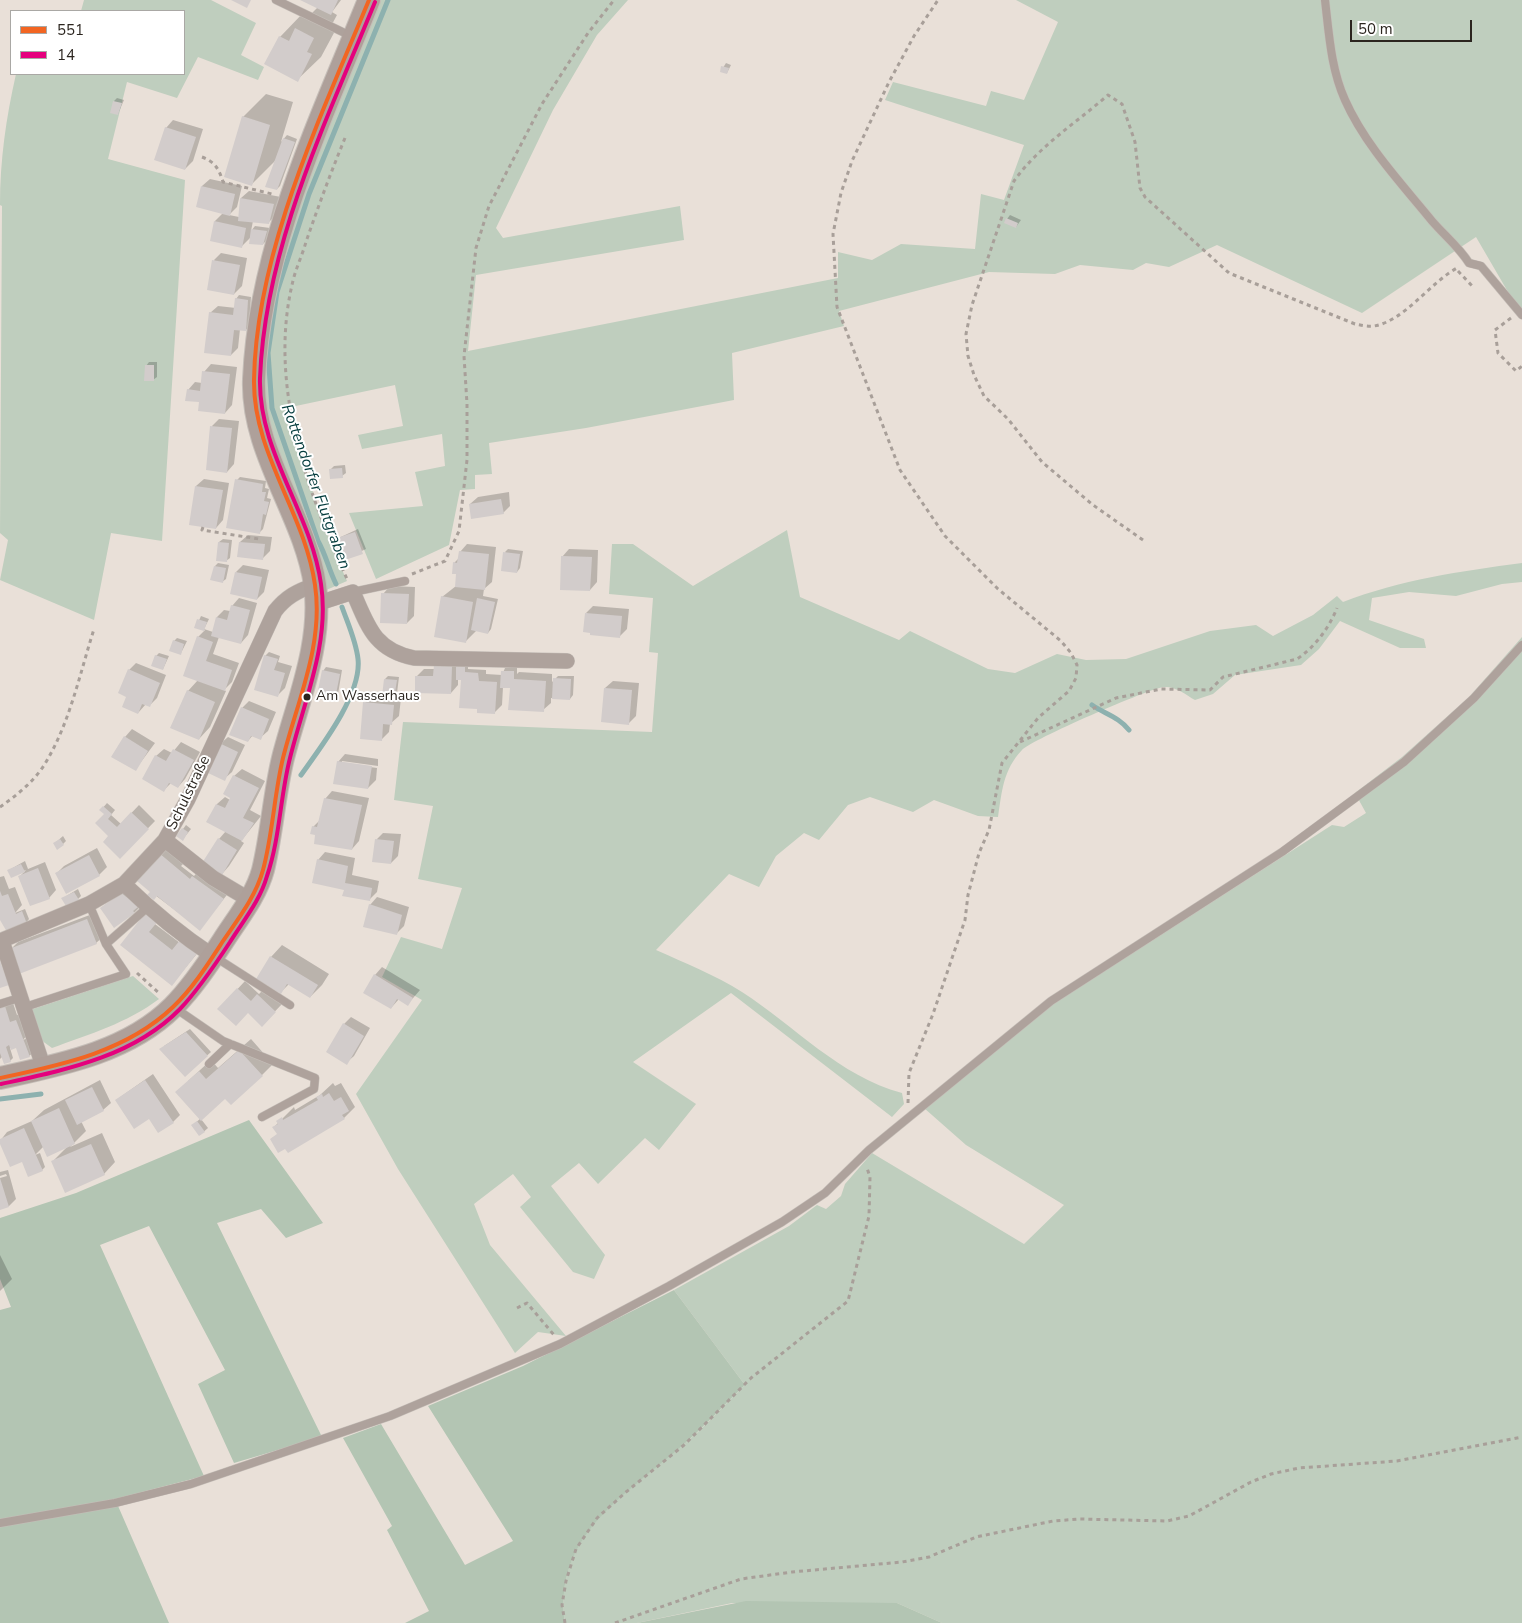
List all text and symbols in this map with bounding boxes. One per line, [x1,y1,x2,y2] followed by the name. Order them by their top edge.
[10,10,185,75] legend
[1352,10,1474,42] scale bar
[1358,19,1393,39] text: 50 m
[57,20,84,40] text: 551
[57,45,75,65] text: 14
[276,402,354,572] water label: Rottendorfer Flutgraben
[316,689,420,705] place label: Am Wasserhaus
[302,692,312,702] marker: Am Wasserhaus
[163,753,215,833] street label: Schulstraße

